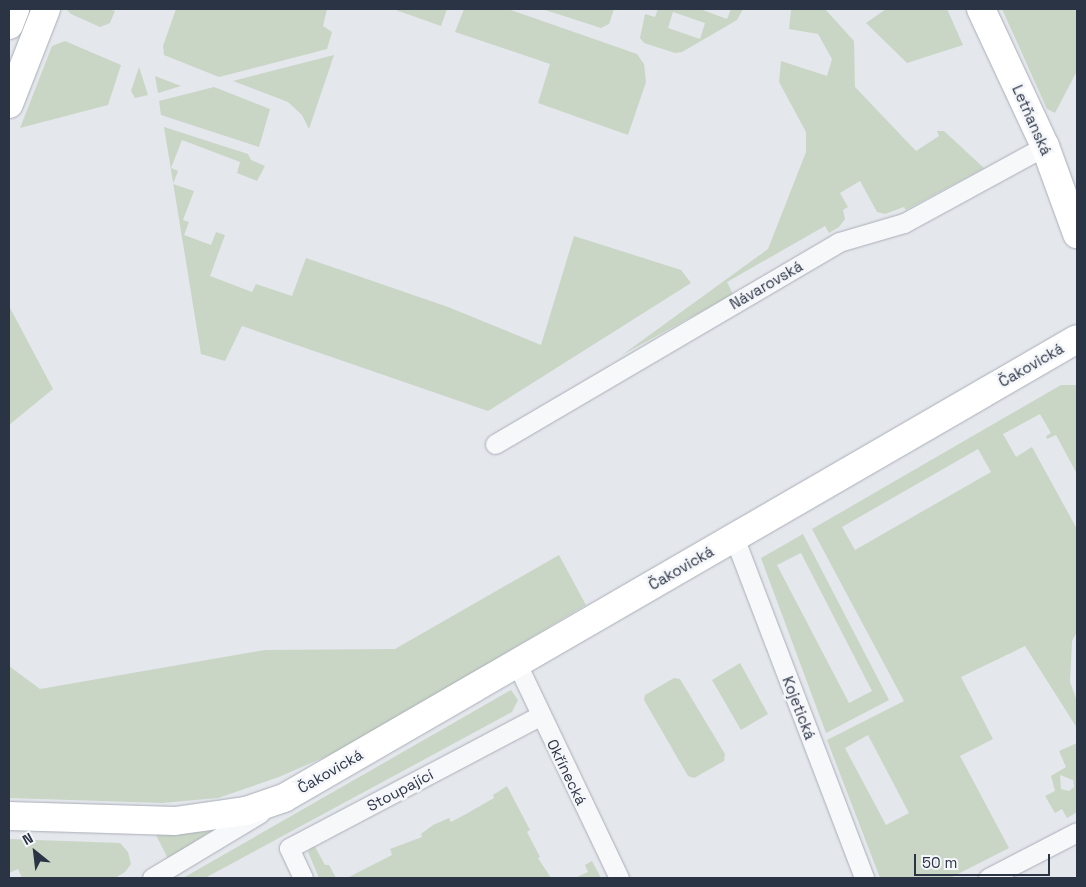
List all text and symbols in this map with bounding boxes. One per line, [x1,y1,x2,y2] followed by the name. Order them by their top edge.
[1009,82,1055,158] street label: Letňanská
[726,257,806,313] street label: Návarovská
[995,339,1067,391] street label: Čakovická
[645,542,717,594] street label: Čakovická
[779,674,819,742] street label: Kojetická
[543,736,591,808] street label: Okřínecká
[294,745,366,797] street label: Čakovická
[364,765,436,815] street label: Stoupající
[10,827,60,877] north arrow
[19,829,36,849] text: N
[916,844,1052,876] scale bar
[922,853,957,872] text: 50 m

